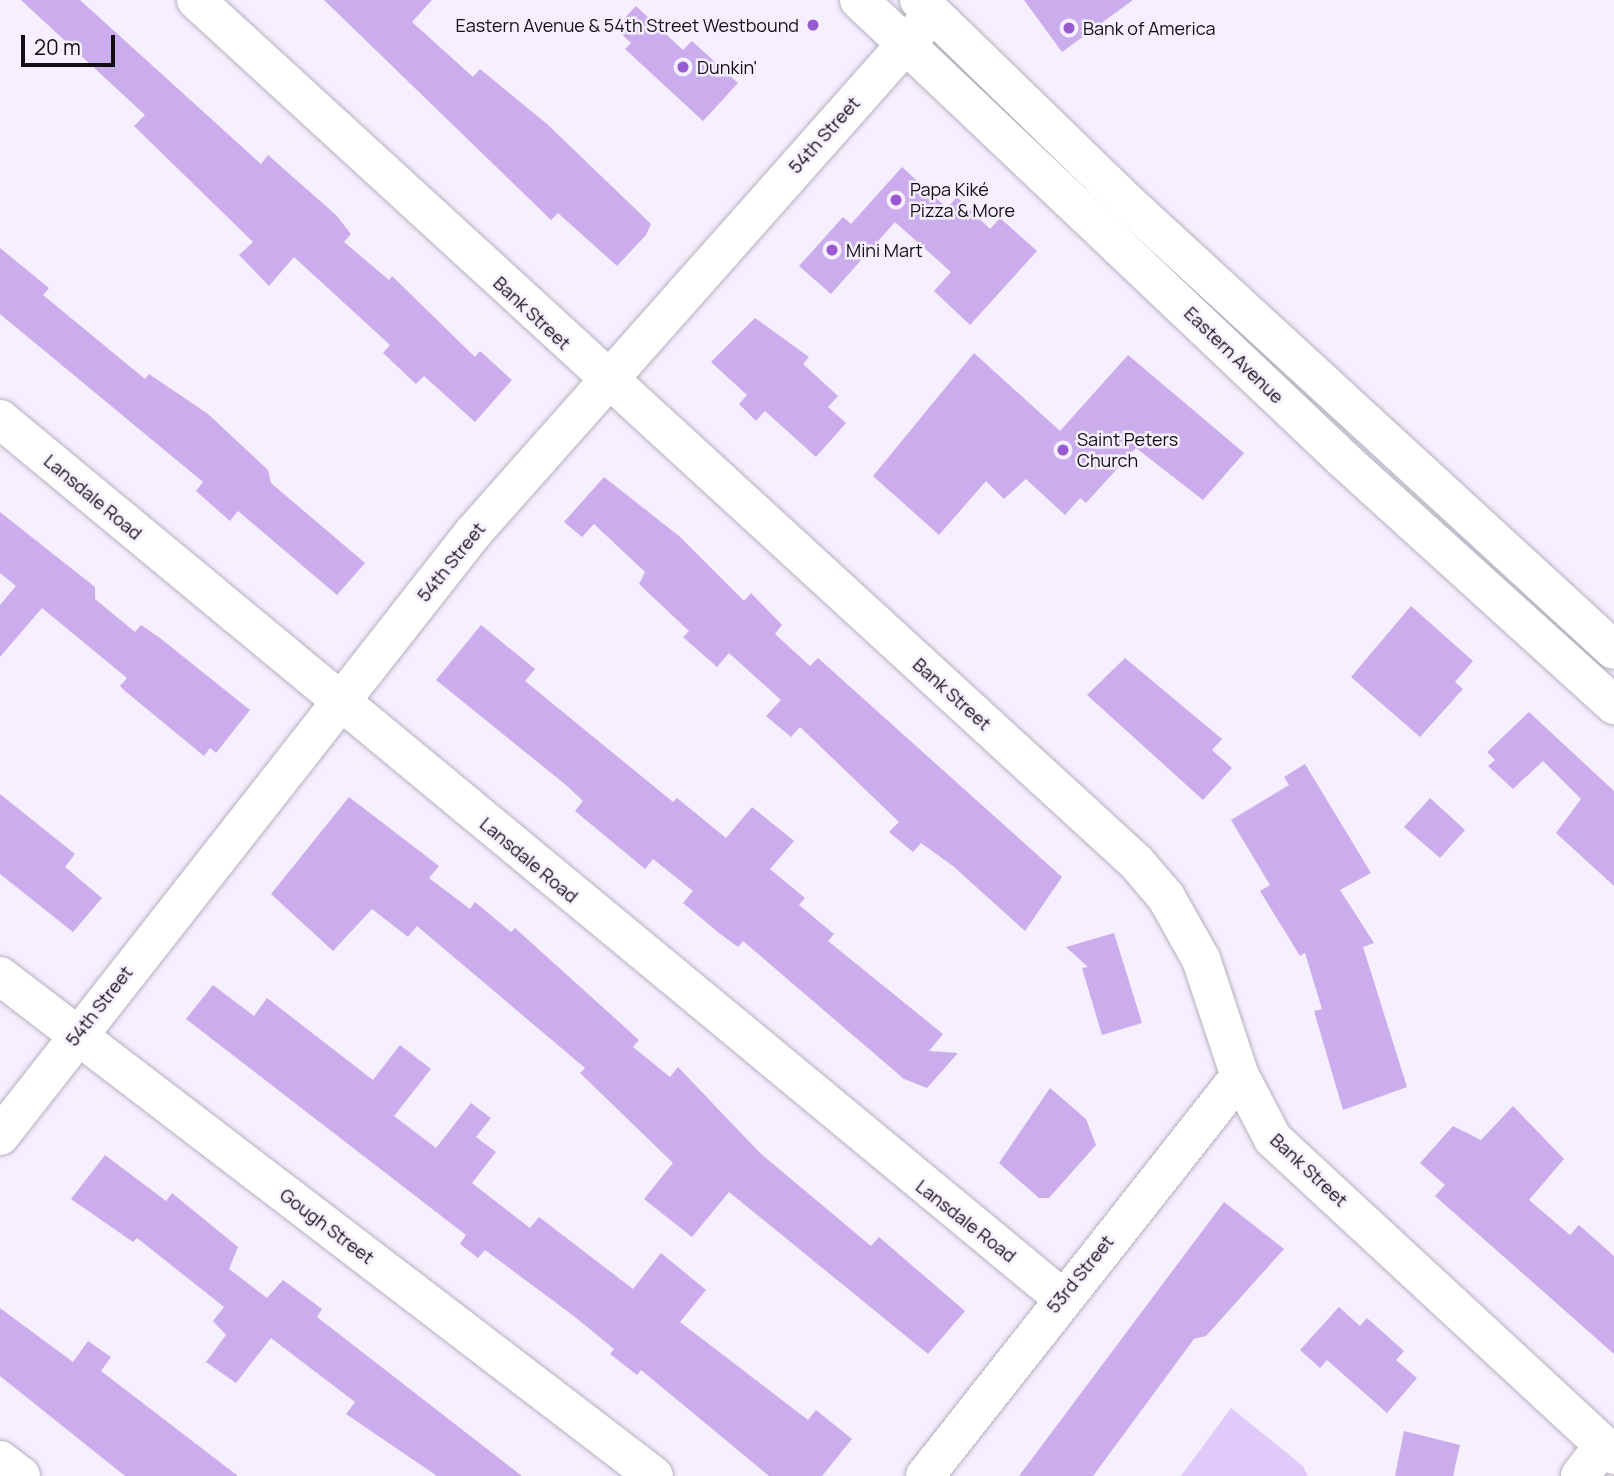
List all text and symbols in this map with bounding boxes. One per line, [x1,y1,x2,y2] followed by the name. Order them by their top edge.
[455,14,799,36] place label: Eastern Avenue & 54th Street Westbound
[805,17,821,33] marker: Eastern Avenue & 54th Street Westbound
[1083,17,1216,39] place label: Bank of America
[1061,20,1077,36] marker: Bank of America
[24,21,119,65] scale bar
[34,33,81,61] text: 20 m
[697,56,757,78] place label: Dunkin'
[675,59,691,75] marker: Dunkin'
[784,92,864,178] street label: 54th Street
[910,179,1015,222] place label: Papa Kiké Pizza & More
[888,192,904,208] marker: Papa Kiké Pizza & More
[846,239,923,261] place label: Mini Mart
[824,242,840,258] marker: Mini Mart
[489,272,575,354] street label: Bank Street
[1180,302,1288,408] street label: Eastern Avenue
[1077,429,1178,472] place label: Saint Peters Church
[1055,442,1071,458] marker: Saint Peters Church
[40,450,146,544] street label: Lansdale Road
[413,518,489,606] street label: 54th Street
[909,653,995,735] street label: Bank Street
[476,813,582,907] street label: Lansdale Road
[61,962,137,1050] street label: 54th Street
[1266,1129,1352,1211] street label: Bank Street
[912,1175,1020,1267] street label: Lansdale Road
[276,1184,378,1268] street label: Gough Street
[1042,1231,1118,1317] street label: 53rd Street

